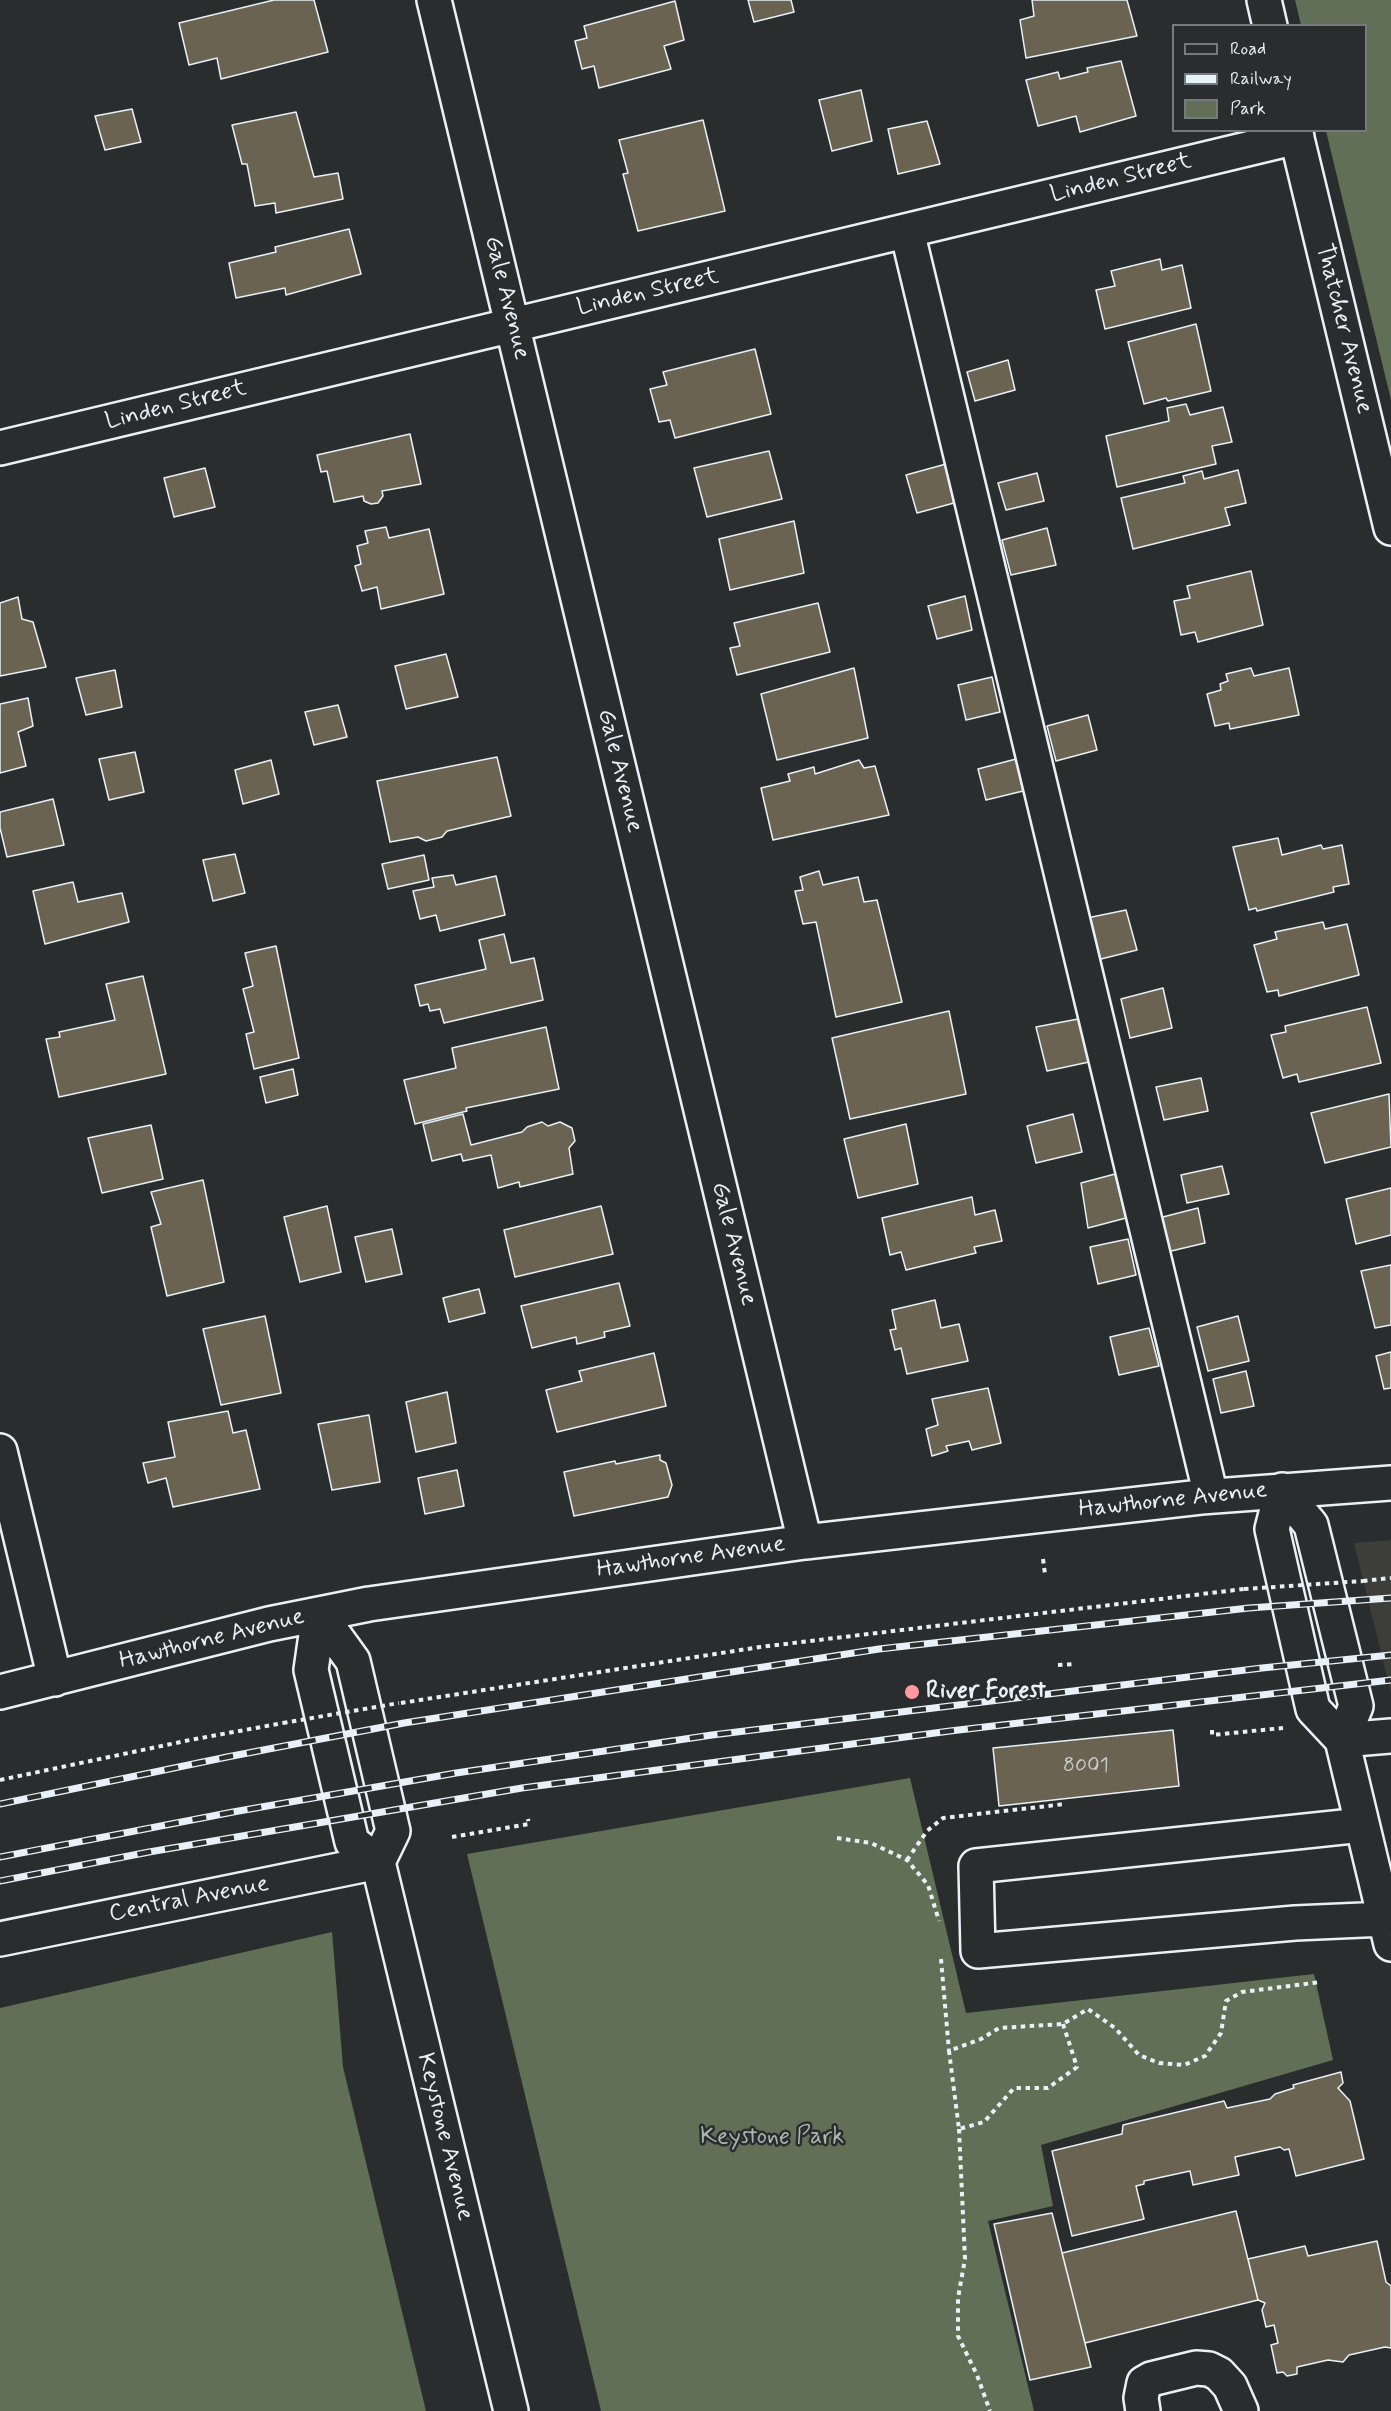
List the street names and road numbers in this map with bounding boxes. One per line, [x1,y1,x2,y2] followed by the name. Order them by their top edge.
[1047,148,1195,210] street label: Linden Street
[477,233,535,363] street label: Gale Avenue
[1308,241,1378,417] street label: Thatcher Avenue
[574,263,722,323] street label: Linden Street
[102,375,250,437] street label: Linden Street
[590,706,648,836] street label: Gale Avenue
[704,1179,762,1309] street label: Gale Avenue
[1077,1477,1269,1525] street label: Hawthorne Avenue
[595,1531,787,1585] street label: Hawthorne Avenue
[117,1603,307,1677] street label: Hawthorne Avenue
[107,1870,271,1930] street label: Central Avenue
[409,2050,479,2224] street label: Keystone Avenue

